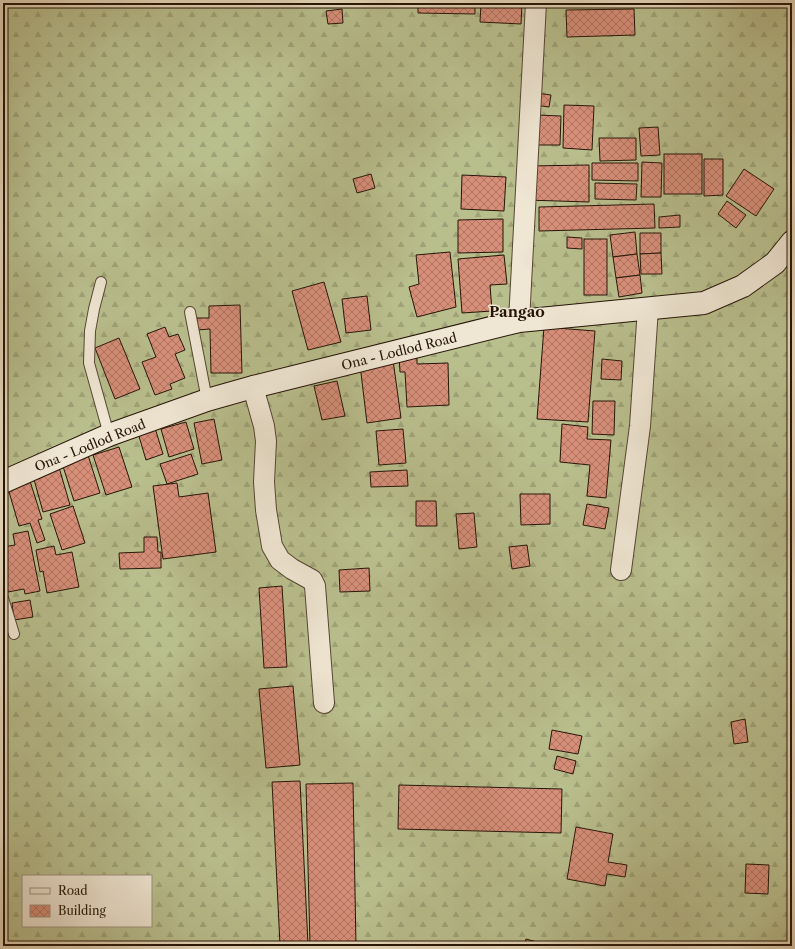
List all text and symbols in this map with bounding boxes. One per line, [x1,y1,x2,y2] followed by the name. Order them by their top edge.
[489,302,545,321] district label: Pangao
[340,329,458,373] street label: Ona - Lodlod Road
[32,415,148,475] street label: Ona - Lodlod Road
[22,875,152,927] legend
[58,883,88,898] text: Road
[58,903,106,918] text: Building

